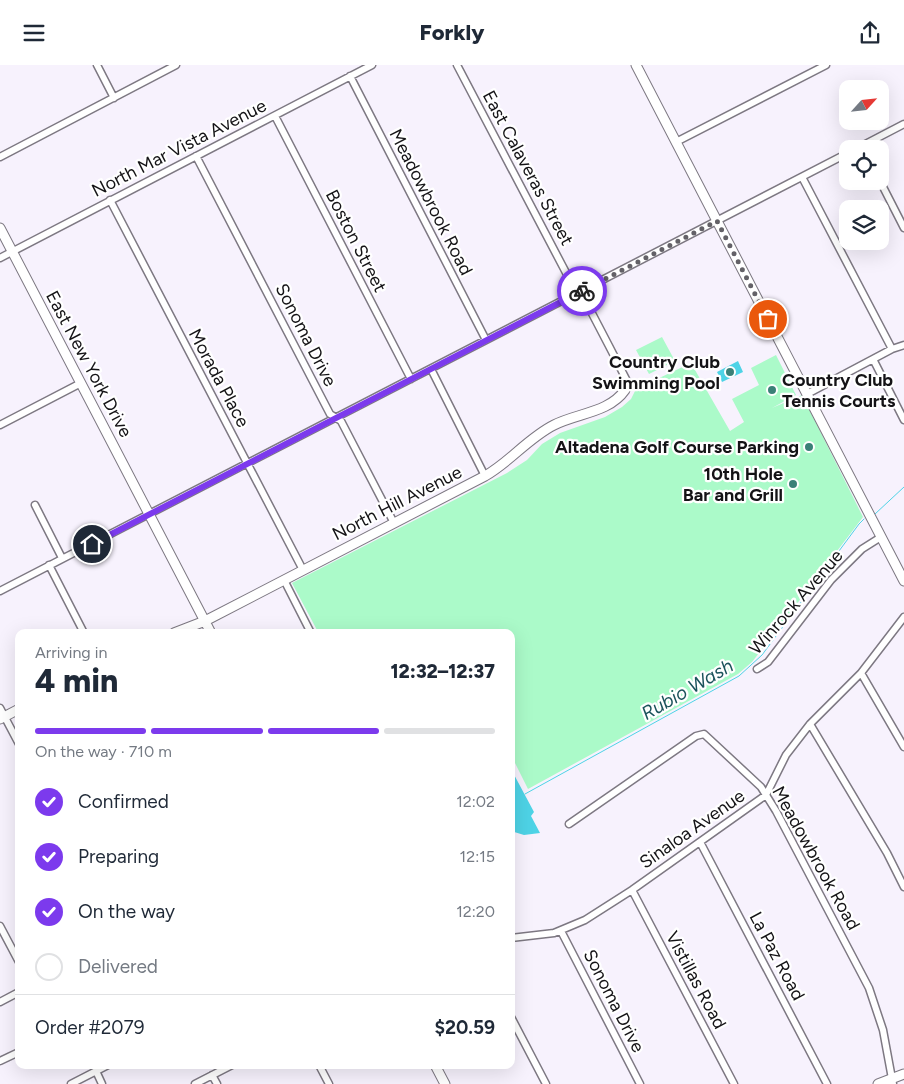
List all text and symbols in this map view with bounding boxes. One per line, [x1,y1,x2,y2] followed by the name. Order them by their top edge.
[20,19,48,47] icon: menu
[420,19,484,46] text: Forkly
[856,19,884,47] icon: share
[839,80,889,130] north arrow
[839,80,889,250] map controls
[478,87,578,249] street label: East Calaveras Street
[88,94,270,202] street label: North Mar Vista Avenue
[385,125,477,279] street label: Meadowbrook Road
[839,140,889,190] button: locate
[321,186,391,296] street label: Boston Street
[839,200,889,250] button: layers
[557,266,607,316] courier
[568,277,596,305] icon: bike
[271,280,341,390] street label: Sonoma Drive
[41,287,137,441] street label: East New York Drive
[747,298,789,340] pin
[754,305,782,333] icon: bag
[184,325,254,431] street label: Morada Place
[592,351,720,394] place label: Country Club Swimming Pool
[724,366,736,378] marker: Country Club Swimming Pool
[782,369,896,412] place label: Country Club Tennis Courts
[766,384,778,396] marker: Country Club Tennis Courts
[555,436,799,458] place label: Altadena Golf Course Parking
[803,441,815,453] marker: Altadena Golf Course Parking
[328,461,466,545] street label: North Hill Avenue
[683,463,783,506] place label: 10th Hole Bar and Grill
[787,478,799,490] marker: 10th Hole Bar and Grill
[71,523,113,565] pin
[78,530,106,558] icon: home
[744,545,848,659] street label: Winrock Avenue
[35,643,107,662] text: Arriving in
[637,654,738,725] water label: Rubio Wash
[390,660,495,683] text: 12:32–12:37
[35,662,118,700] text: 4 min
[35,742,172,761] text: On the way · 710 m
[767,782,865,934] street label: Meadowbrook Road
[635,785,749,873] street label: Sinaloa Avenue
[35,788,63,816] icon: check
[78,790,169,813] text: Confirmed
[456,792,495,811] text: 12:02
[35,843,63,871] icon: check
[78,845,159,868] text: Preparing
[460,847,495,866] text: 12:15
[35,898,63,926] icon: check
[78,900,175,923] text: On the way
[456,902,495,921] text: 12:20
[744,908,810,1004] street label: La Paz Road
[661,927,731,1033] street label: Vistillas Road
[579,946,649,1056] street label: Sonoma Drive
[78,955,158,978] text: Delivered
[35,1016,145,1039] text: Order #2079
[434,1016,495,1039] text: $20.59

